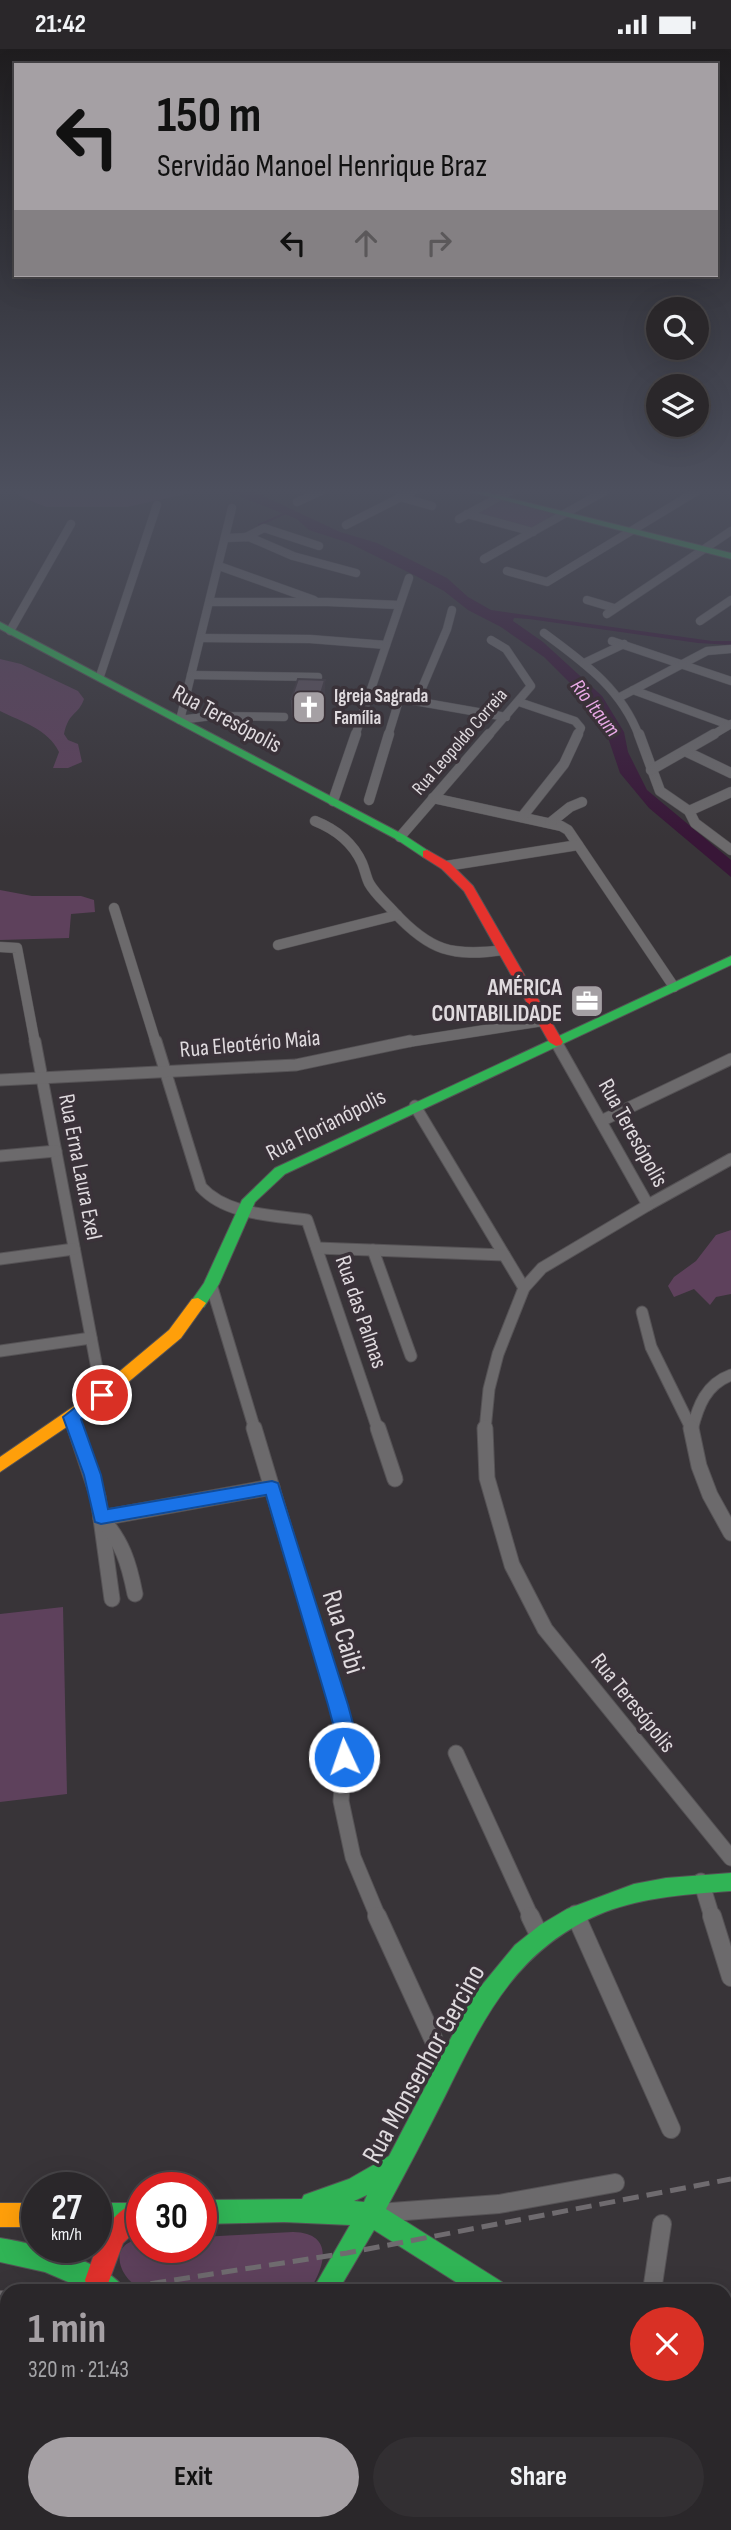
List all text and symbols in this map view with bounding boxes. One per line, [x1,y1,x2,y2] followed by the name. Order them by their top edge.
[35,9,86,40] text: 21:42
[157,87,261,146] text: 150 m
[42,91,133,182] icon: left
[157,147,487,186] text: Servidão Manoel Henrique Braz
[274,224,312,262] icon: left
[347,224,385,262] icon: ahead
[420,224,458,262] icon: right
[646,297,709,437] map controls
[646,297,709,360] button: search
[646,374,709,437] button: layers
[565,674,625,742] water label: Rio Itaum
[168,679,286,759] street label: Rua Teresópolis
[408,684,512,800] street label: Rua Leopoldo Correia
[334,685,428,730] place label: Igreja Sagrada Família
[290,688,328,726] church icon: Igreja Sagrada Família
[432,974,563,1028] place label: AMÉRICA CONTABILIDADE
[568,982,606,1020] office icon: AMÉRICA CONTABILIDADE
[178,1024,322,1064] street label: Rua Eleotério Maia
[592,1074,674,1192] street label: Rua Teresópolis
[261,1083,391,1167] street label: Rua Florianópolis
[52,1092,108,1242] street label: Rua Erna Laura Exel
[329,1252,393,1372] street label: Rua das Palmas
[72,1365,132,1425] pin
[83,1376,121,1414] icon: arrive
[315,1586,371,1678] street label: Rua Caibi
[585,1648,681,1758] street label: Rua Teresópolis
[307,1720,381,1794] position arrow
[356,1959,492,2169] street label: Rua Monsenhor Gercino
[126,2172,217,2263] speed limit sign: 30
[51,2187,82,2230] text: 27
[51,2224,82,2245] text: km/h
[28,2304,106,2355] text: 1 min
[630,2307,704,2381] button: close
[28,2356,129,2384] text: 320 m · 21:43
[28,2437,359,2517] button: Exit
[373,2437,704,2517] button: Share

